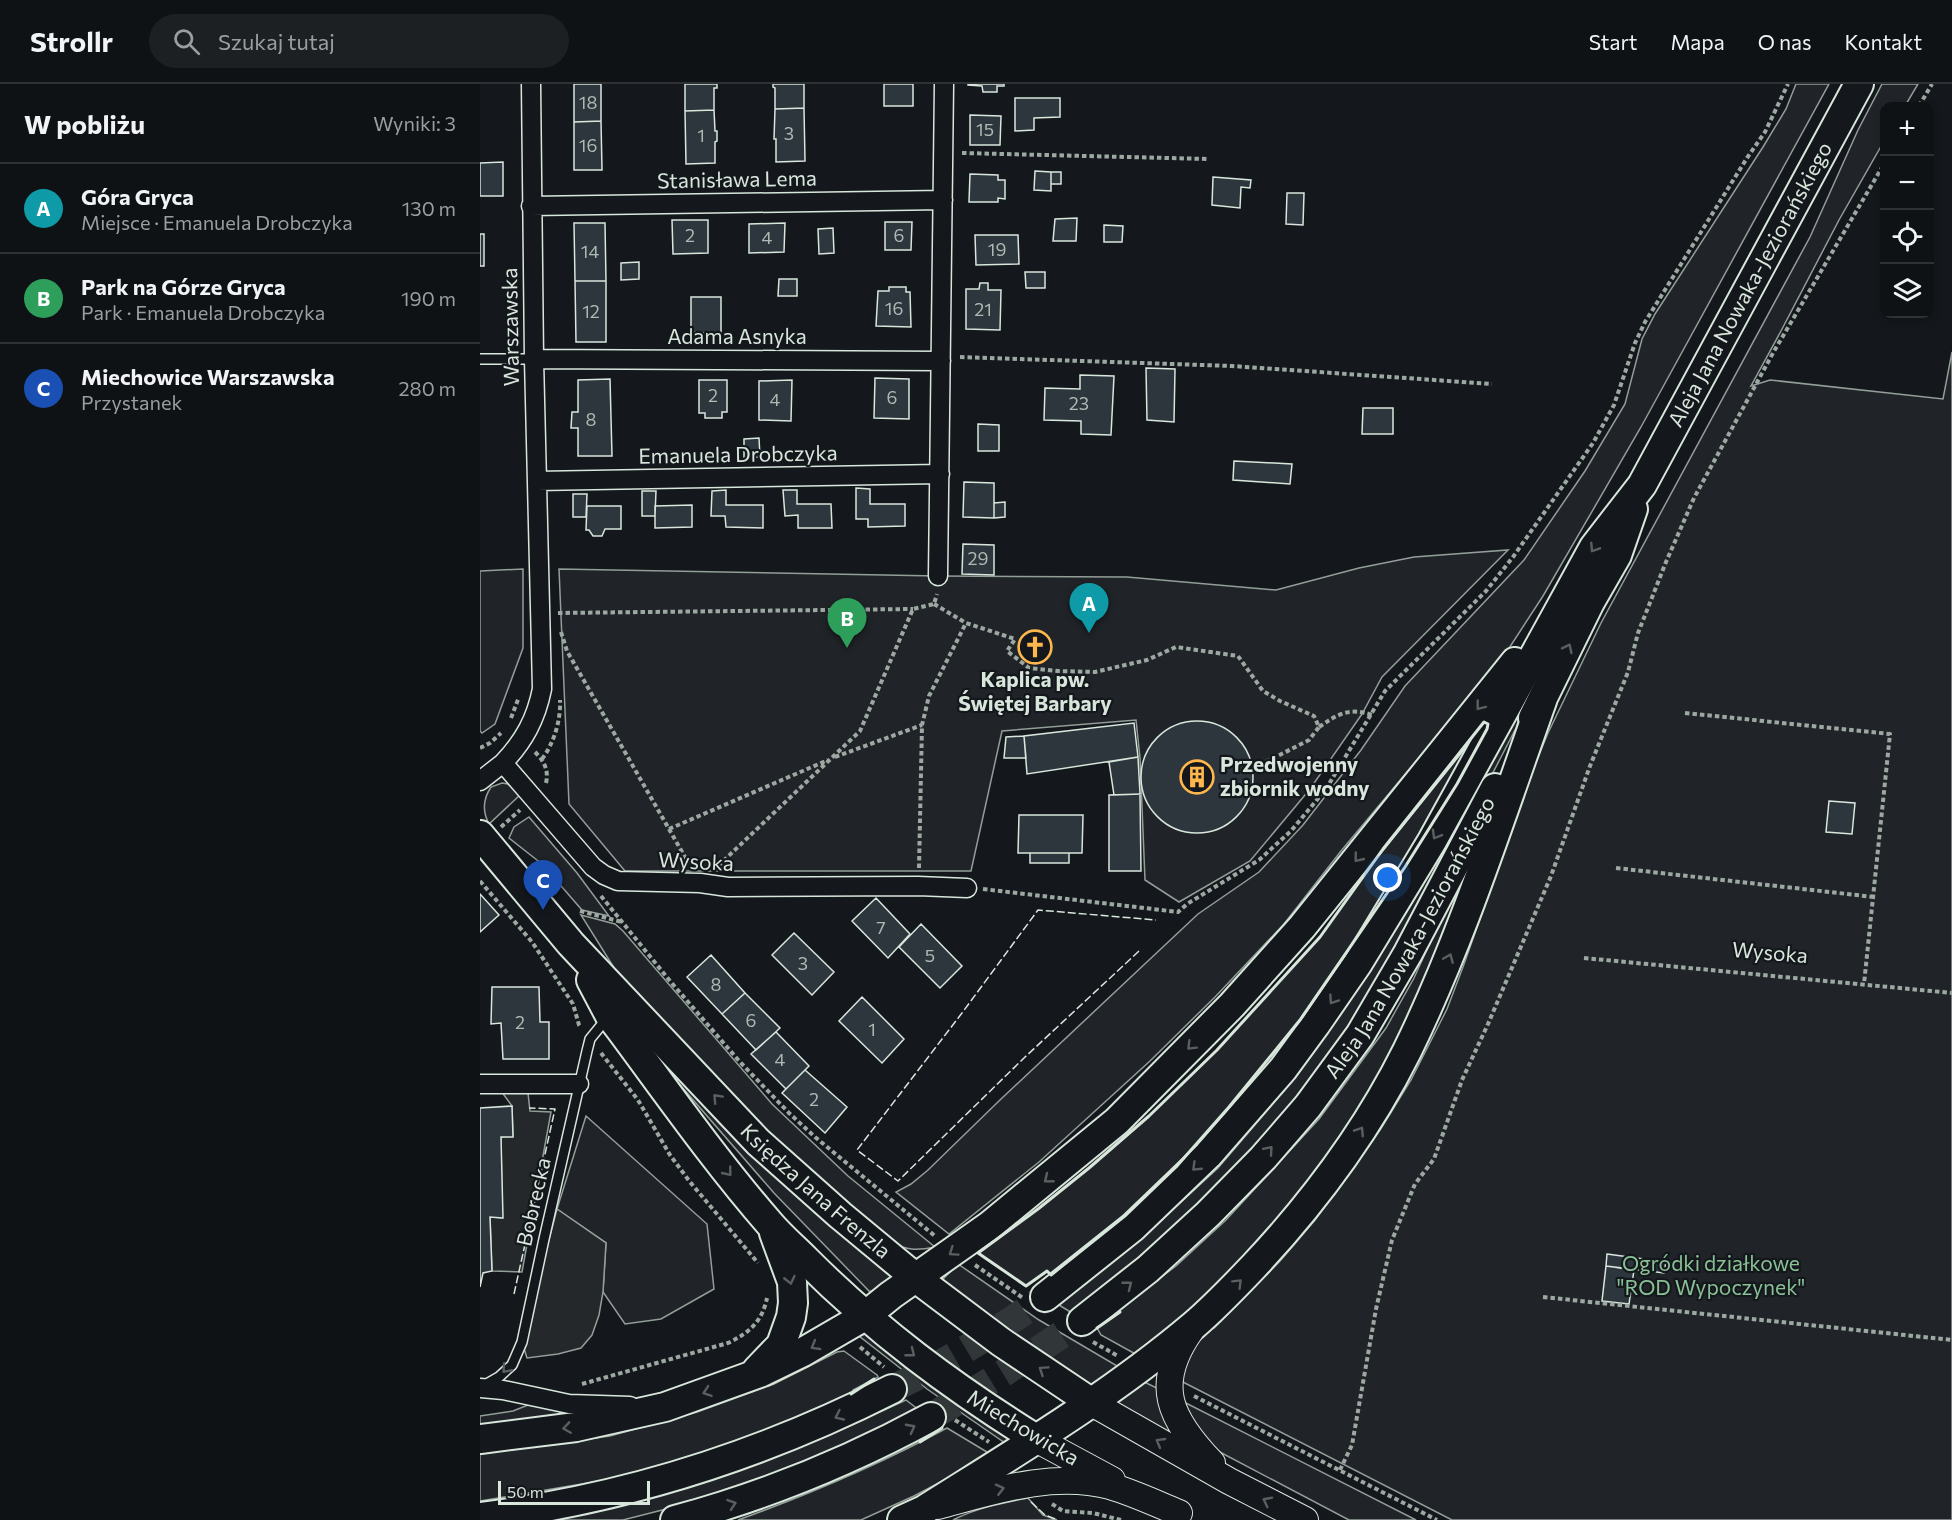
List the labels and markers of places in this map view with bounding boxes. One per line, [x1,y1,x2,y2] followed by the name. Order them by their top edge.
[1070,584,1108,633] pin: A
[828,598,866,648] pin: B
[1017,629,1053,665] church icon: Kaplica pw. Świętej Barbary
[958,666,1112,715] place label: Kaplica pw. Świętej Barbary
[1220,751,1370,800] place label: Przedwojenny zbiornik wodny
[1179,759,1215,795] building icon: Przedwojenny zbiornik wodny
[524,860,562,910] pin: C

